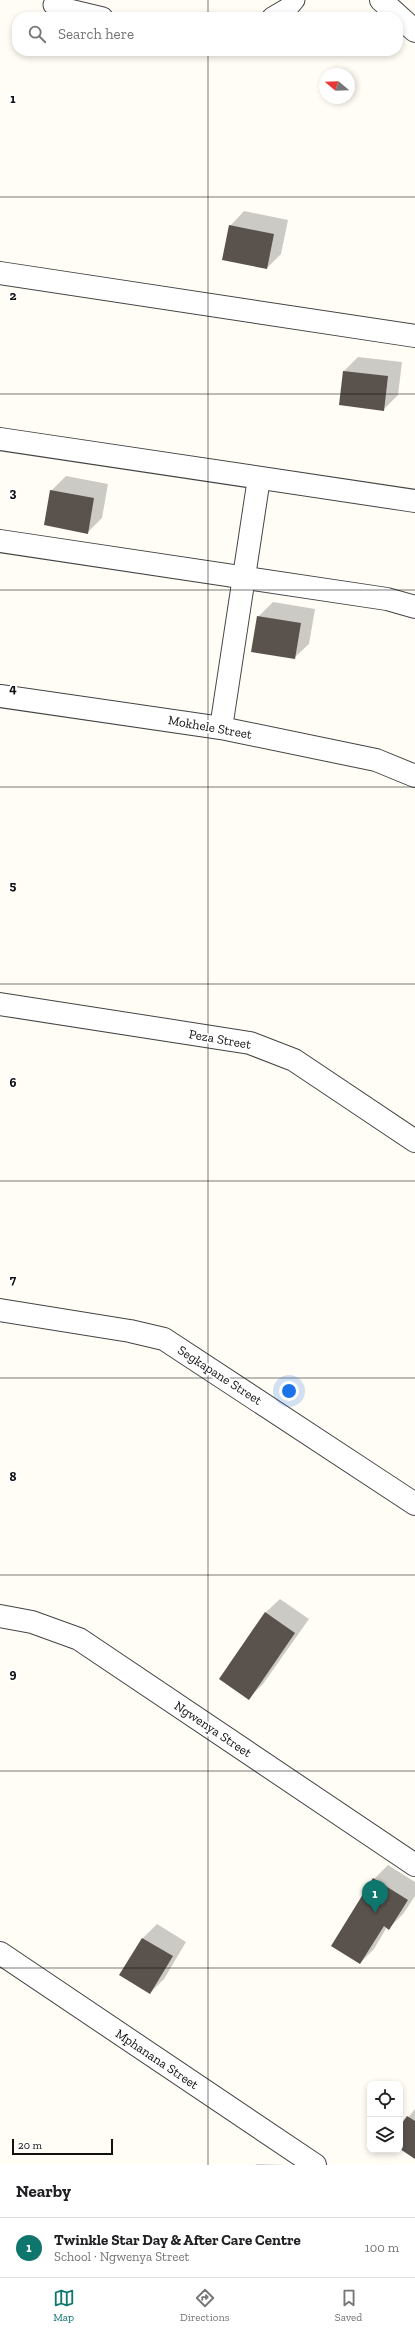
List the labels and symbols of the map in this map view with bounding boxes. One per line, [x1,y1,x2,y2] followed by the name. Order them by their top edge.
[319,68,355,104] north arrow
[10,91,16,106] text: 1
[10,288,17,303] text: 2
[10,485,17,500] text: 3
[9,681,17,696] text: 4
[167,712,253,742] street label: Mokhele Street
[10,878,17,893] text: 5
[188,1026,252,1052] street label: Peza Street
[10,1075,17,1090] text: 6
[10,1272,17,1287] text: 7
[175,1342,265,1408] street label: Segkapane Street
[279,1381,299,1401] your location
[9,1469,17,1484] text: 8
[10,1666,17,1681] text: 9
[172,1698,254,1760] street label: Ngwenya Street
[362,1880,388,1913] pin: 1
[113,2026,201,2092] street label: Mphanana Street
[12,2137,113,2156] scale bar

